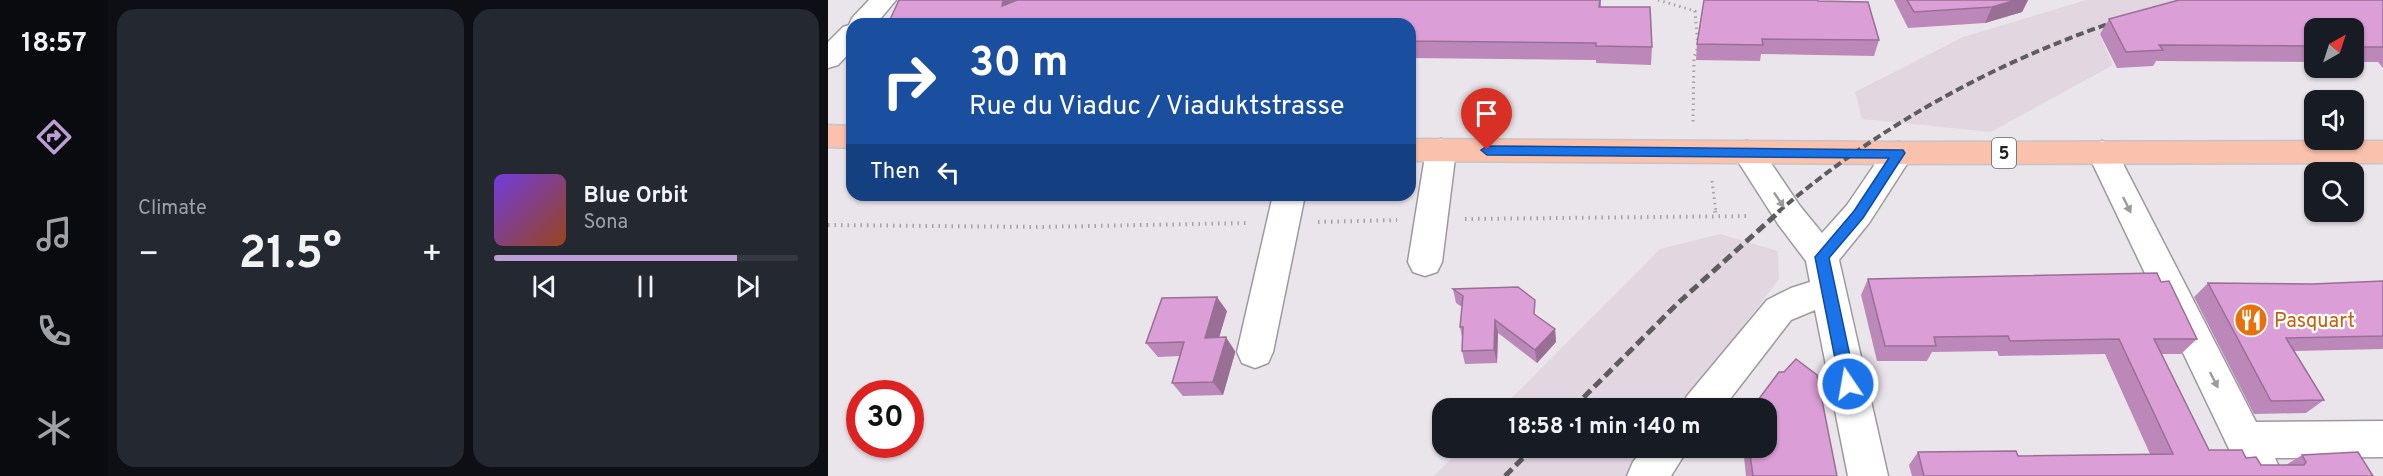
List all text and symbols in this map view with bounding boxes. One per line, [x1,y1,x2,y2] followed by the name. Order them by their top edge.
[2304,18,2364,78] north arrow
[2304,18,2364,222] map controls
[21,27,87,61] text: 18:57
[969,38,1068,91] text: 30 m
[870,42,948,120] icon: right
[1461,88,1512,150] pin
[969,90,1345,124] text: Rue du Viaduc / Viaduktstrasse
[2304,90,2364,150] button: sound
[1470,97,1503,130] icon: arrive
[33,116,75,158] icon: directions
[1992,138,2016,168] road number: 5
[932,156,965,189] icon: left
[870,159,920,186] text: Then
[2304,162,2364,222] button: search
[584,183,688,210] text: Blue Orbit
[1773,192,1785,208] one-way arrow
[138,196,207,222] text: Climate
[2122,197,2132,214] one-way arrow
[584,210,628,236] text: Sona
[33,213,75,255] icon: music
[239,227,342,284] text: 21.5°
[138,235,159,277] text: −
[421,235,442,277] text: +
[528,270,561,303] icon: previous
[629,270,662,303] icon: pause
[731,270,764,303] icon: next
[2233,302,2269,338] restaurant icon: Pasquart
[2274,309,2355,335] place label: Pasquart
[33,310,75,352] icon: phone
[1816,352,1880,416] position arrow
[2210,371,2219,388] one-way arrow
[846,380,924,458] speed limit sign: 30
[33,407,75,449] icon: climate
[1508,414,1701,441] text: 18:58 · 1 min · 140 m

